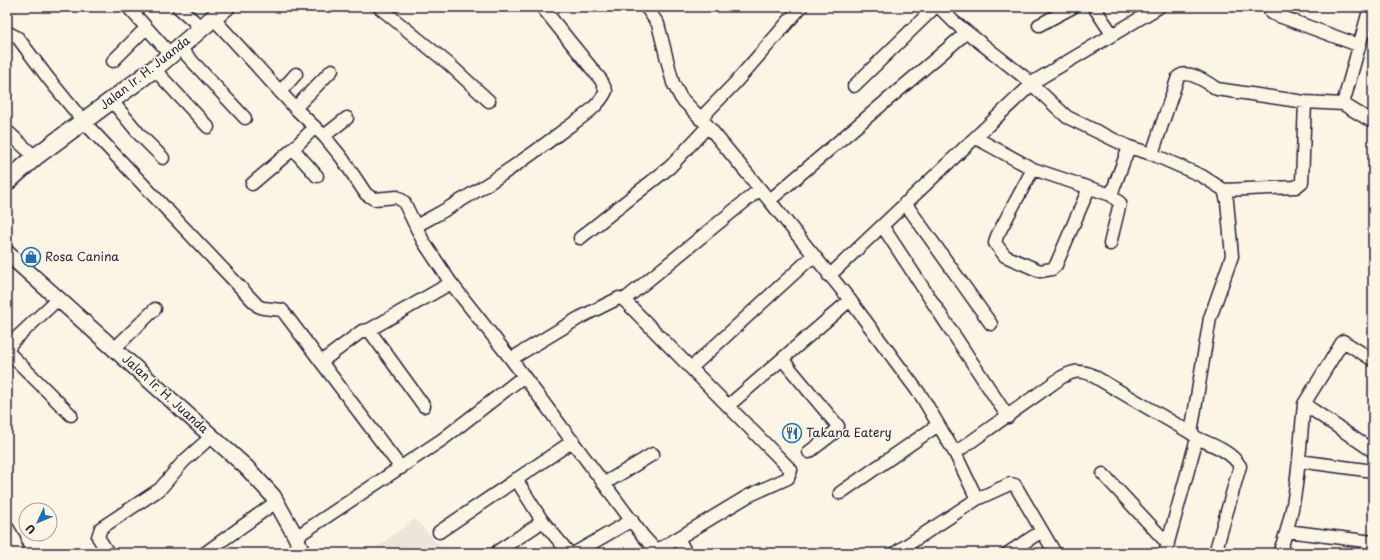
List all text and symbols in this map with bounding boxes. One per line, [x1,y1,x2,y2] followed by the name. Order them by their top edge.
[95,31,194,113] street label: Jalan Ir. H. Juanda
[20,246,42,268] shop icon: Rosa Canina
[45,247,119,265] place label: Rosa Canina
[119,350,213,437] street label: Jalan Ir. H. Juanda
[781,422,803,444] restaurant icon: Takana Eatery
[806,423,892,441] place label: Takana Eatery
[18,502,58,542] north arrow
[21,520,39,538] text: U

